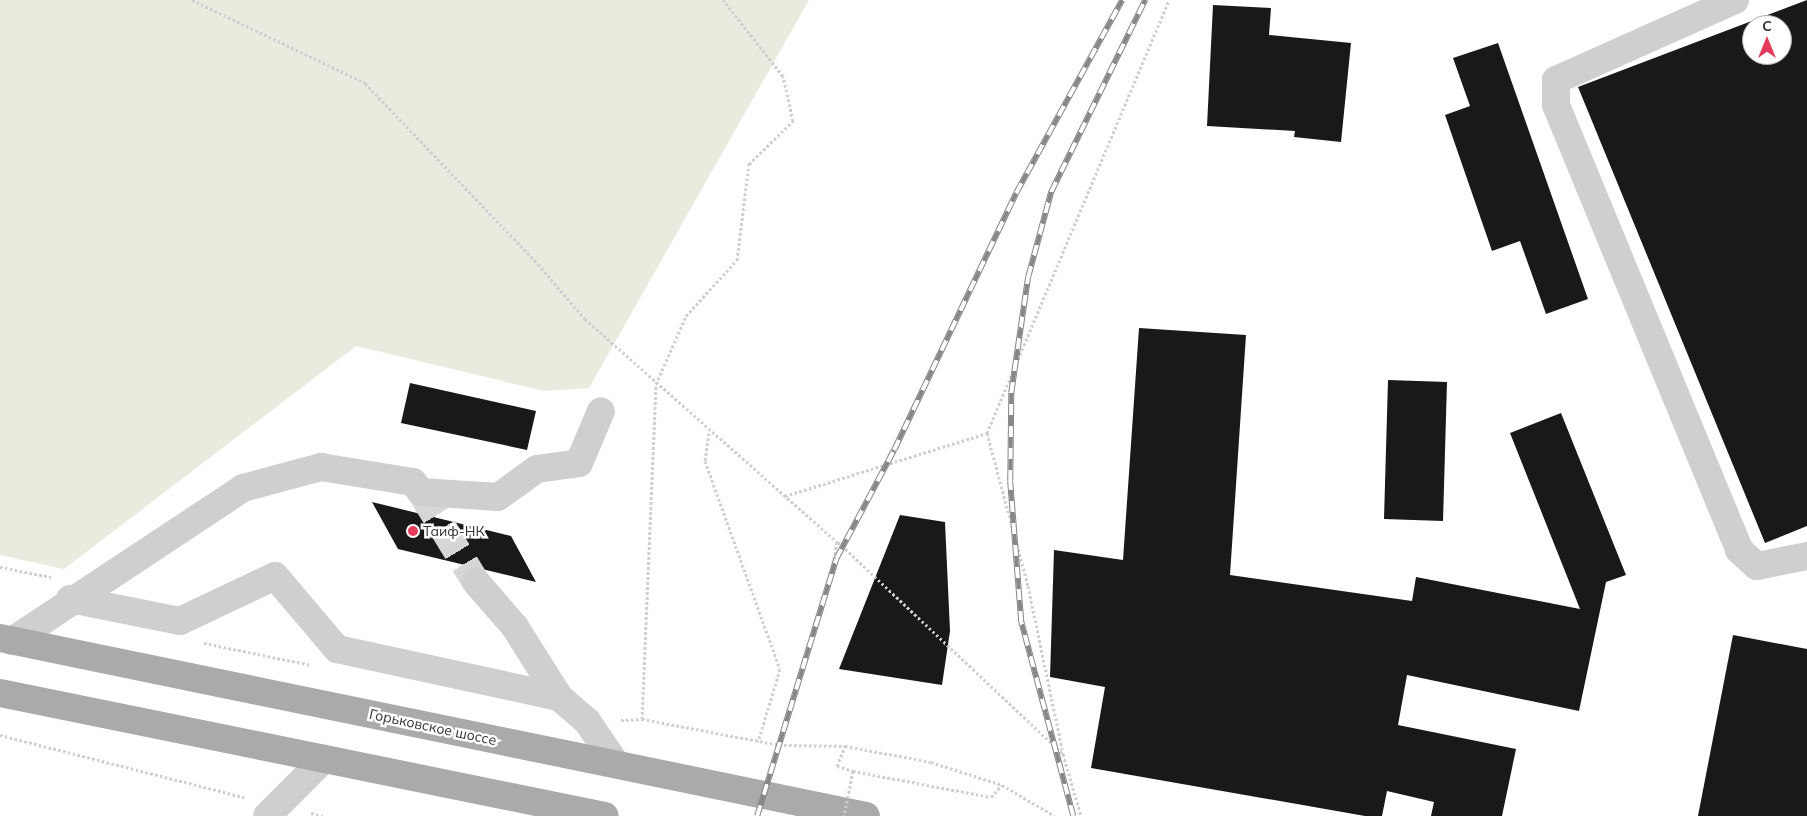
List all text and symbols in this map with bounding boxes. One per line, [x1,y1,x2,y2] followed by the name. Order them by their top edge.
[1742,15,1792,65] north arrow
[1762,17,1772,35] text: С
[423,523,485,539] place label: Таиф-НК
[407,525,419,537] marker: Таиф-НК
[368,705,498,749] street label: Горьковское шоссе

